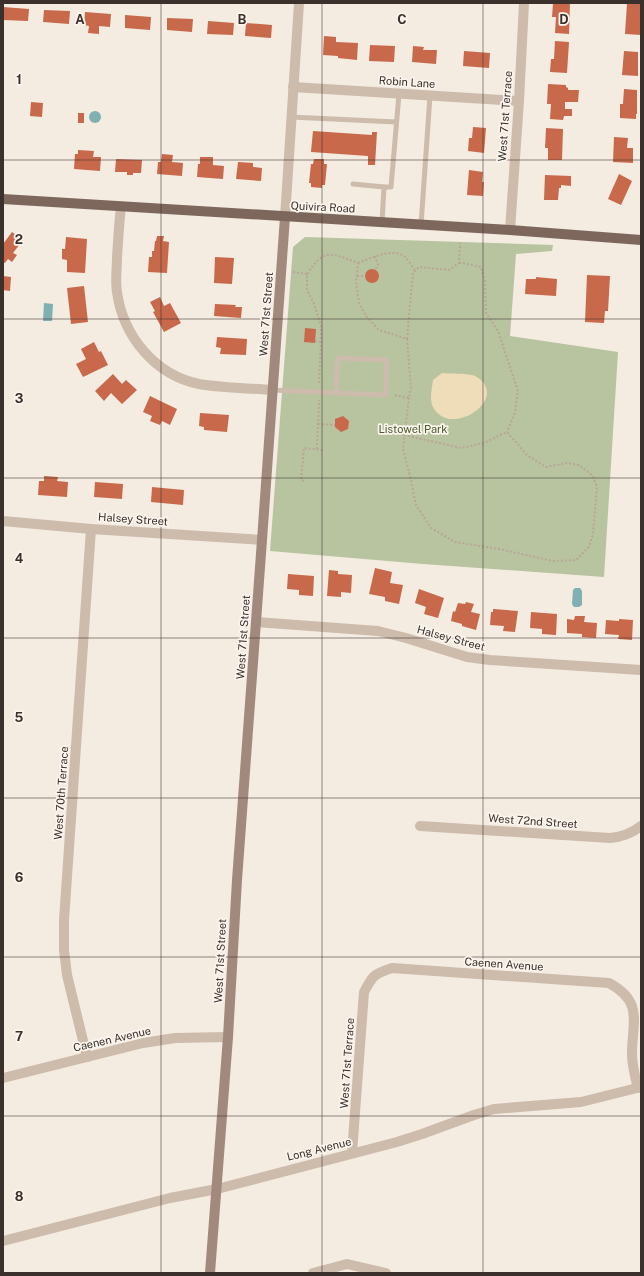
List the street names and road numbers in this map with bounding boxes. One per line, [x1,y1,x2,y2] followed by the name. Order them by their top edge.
[496,70,514,162] street label: West 71st Terrace
[378,74,436,90] street label: Robin Lane
[290,199,356,215] street label: Quivira Road
[257,271,275,357] street label: West 71st Street
[98,511,168,527] street label: Halsey Street
[234,594,252,680] street label: West 71st Street
[416,623,486,653] street label: Halsey Street
[52,746,70,840] street label: West 70th Terrace
[488,812,578,830] street label: West 72nd Street
[212,919,228,1003] street label: West 71st Street
[464,955,544,973] street label: Caenen Avenue
[338,1017,356,1109] street label: West 71st Terrace
[72,1024,152,1054] street label: Caenen Avenue
[286,1135,352,1163] street label: Long Avenue

